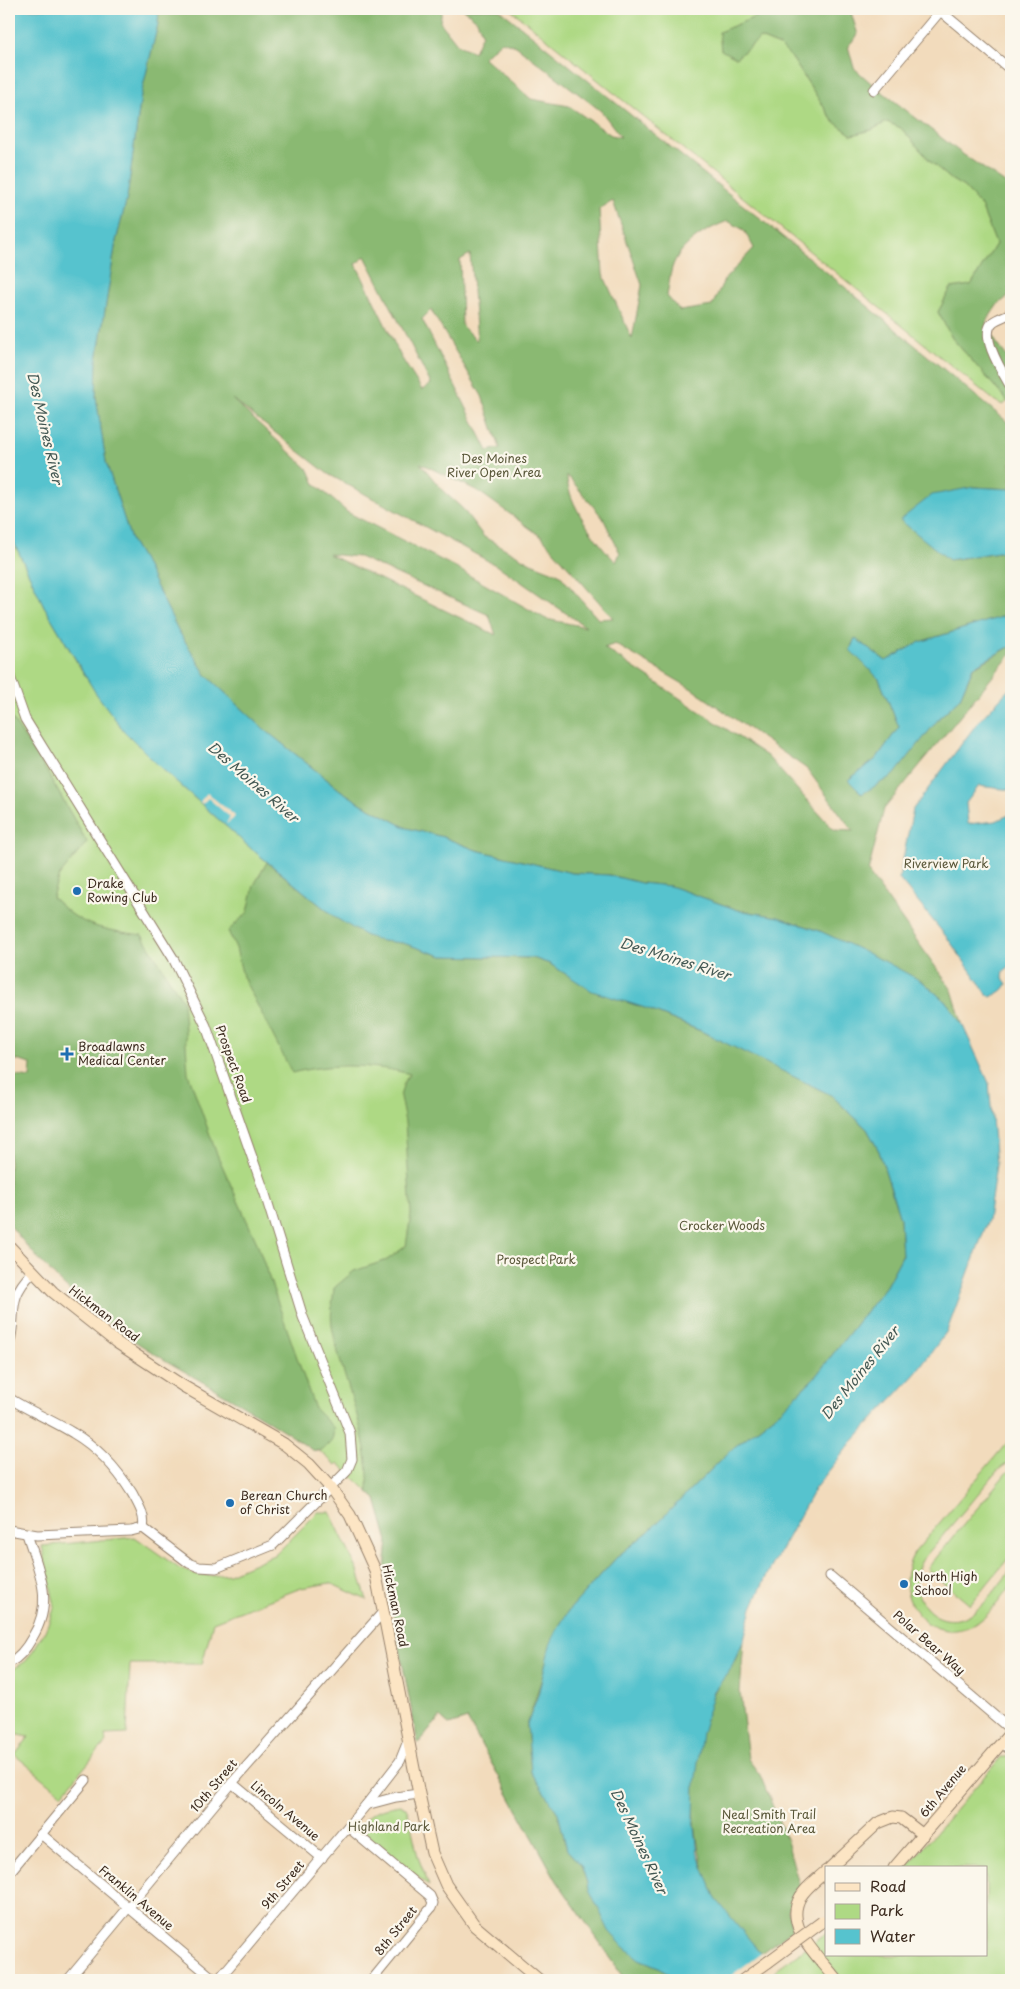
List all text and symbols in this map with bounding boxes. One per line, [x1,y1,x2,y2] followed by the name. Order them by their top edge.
[22,370,69,488] water label: Des Moines River
[447,449,542,481] park label: Des Moines River Open Area
[203,736,305,828] water label: Des Moines River
[903,854,989,872] park label: Riverview Park
[87,874,157,906] place label: Drake Rowing Club
[71,885,83,897] marker: Drake Rowing Club
[617,932,735,986] water label: Des Moines River
[211,1022,256,1105] street label: Prospect Road
[78,1037,167,1069] place label: Broadlawns Medical Center
[60,1047,74,1061] marker: Broadlawns Medical Center
[679,1216,766,1234] park label: Crocker Woods
[496,1250,576,1268] park label: Prospect Park
[66,1281,144,1346] street label: Hickman Road
[815,1320,905,1424] water label: Des Moines River
[240,1486,327,1518] place label: Berean Church of Christ
[224,1497,236,1509] marker: Berean Church of Christ
[378,1563,414,1649] street label: Hickman Road
[914,1567,978,1599] place label: North High School
[898,1578,910,1590] marker: North High School
[890,1606,970,1679] street label: Polar Bear Way
[186,1755,241,1816] street label: 10th Street
[915,1760,970,1821] street label: 6th Avenue
[247,1776,324,1845] street label: Lincoln Avenue
[606,1784,674,1899] water label: Des Moines River
[722,1805,816,1837] park label: Neal Smith Trail Recreation Area
[348,1817,430,1835] park label: Highland Park
[257,1856,308,1913] street label: 9th Street
[95,1861,178,1934] street label: Franklin Avenue
[825,1866,988,1956] legend
[870,1874,906,1897] text: Road
[870,1898,904,1921] text: Park
[370,1902,421,1959] street label: 8th Street
[870,1924,915,1947] text: Water

